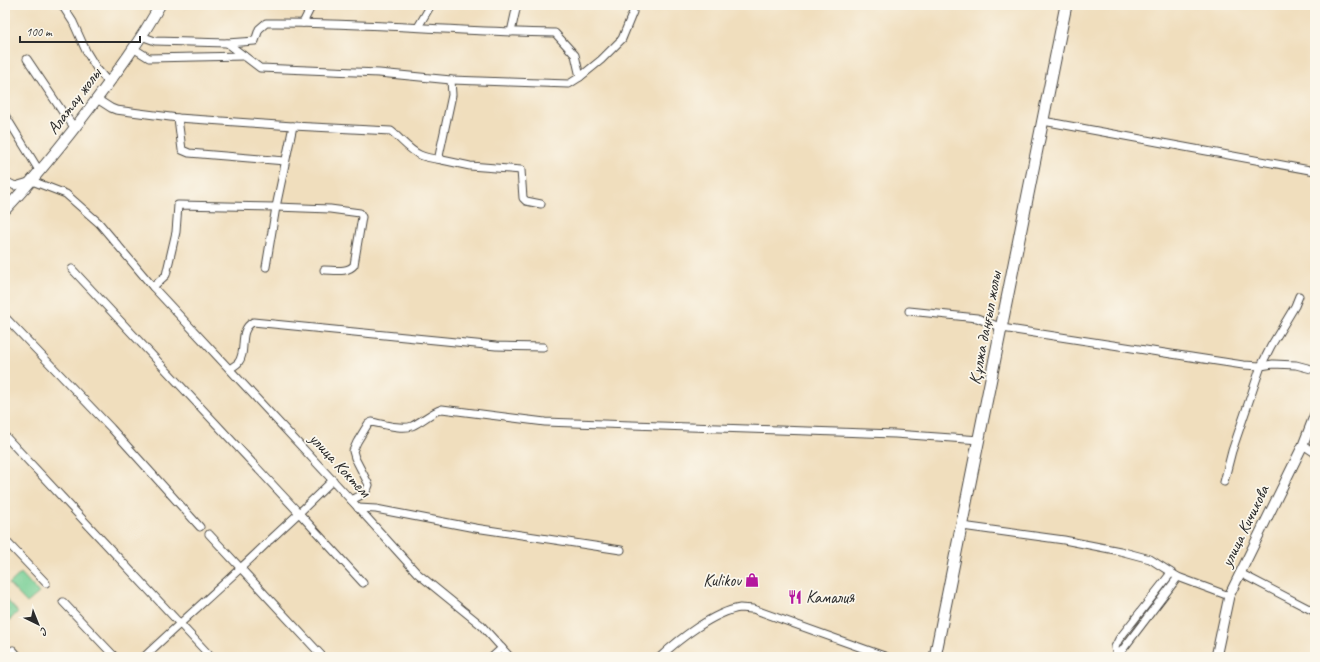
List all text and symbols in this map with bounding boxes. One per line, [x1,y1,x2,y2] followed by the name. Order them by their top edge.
[20,18,140,44] scale bar
[26,24,53,40] text: 100 m
[42,62,107,138] street label: Алатау жолы
[964,268,1007,386] street label: Құлжа даңғыл жолы
[304,428,376,502] street label: улица Коктем
[1216,480,1274,571] street label: улица Кичикова
[703,570,742,591] place label: Kulikov
[744,572,760,588] shop icon: Kulikov
[806,587,855,608] place label: Камалия
[787,589,803,605] restaurant icon: Камалия
[18,604,58,644] north arrow
[37,624,52,639] text: С

